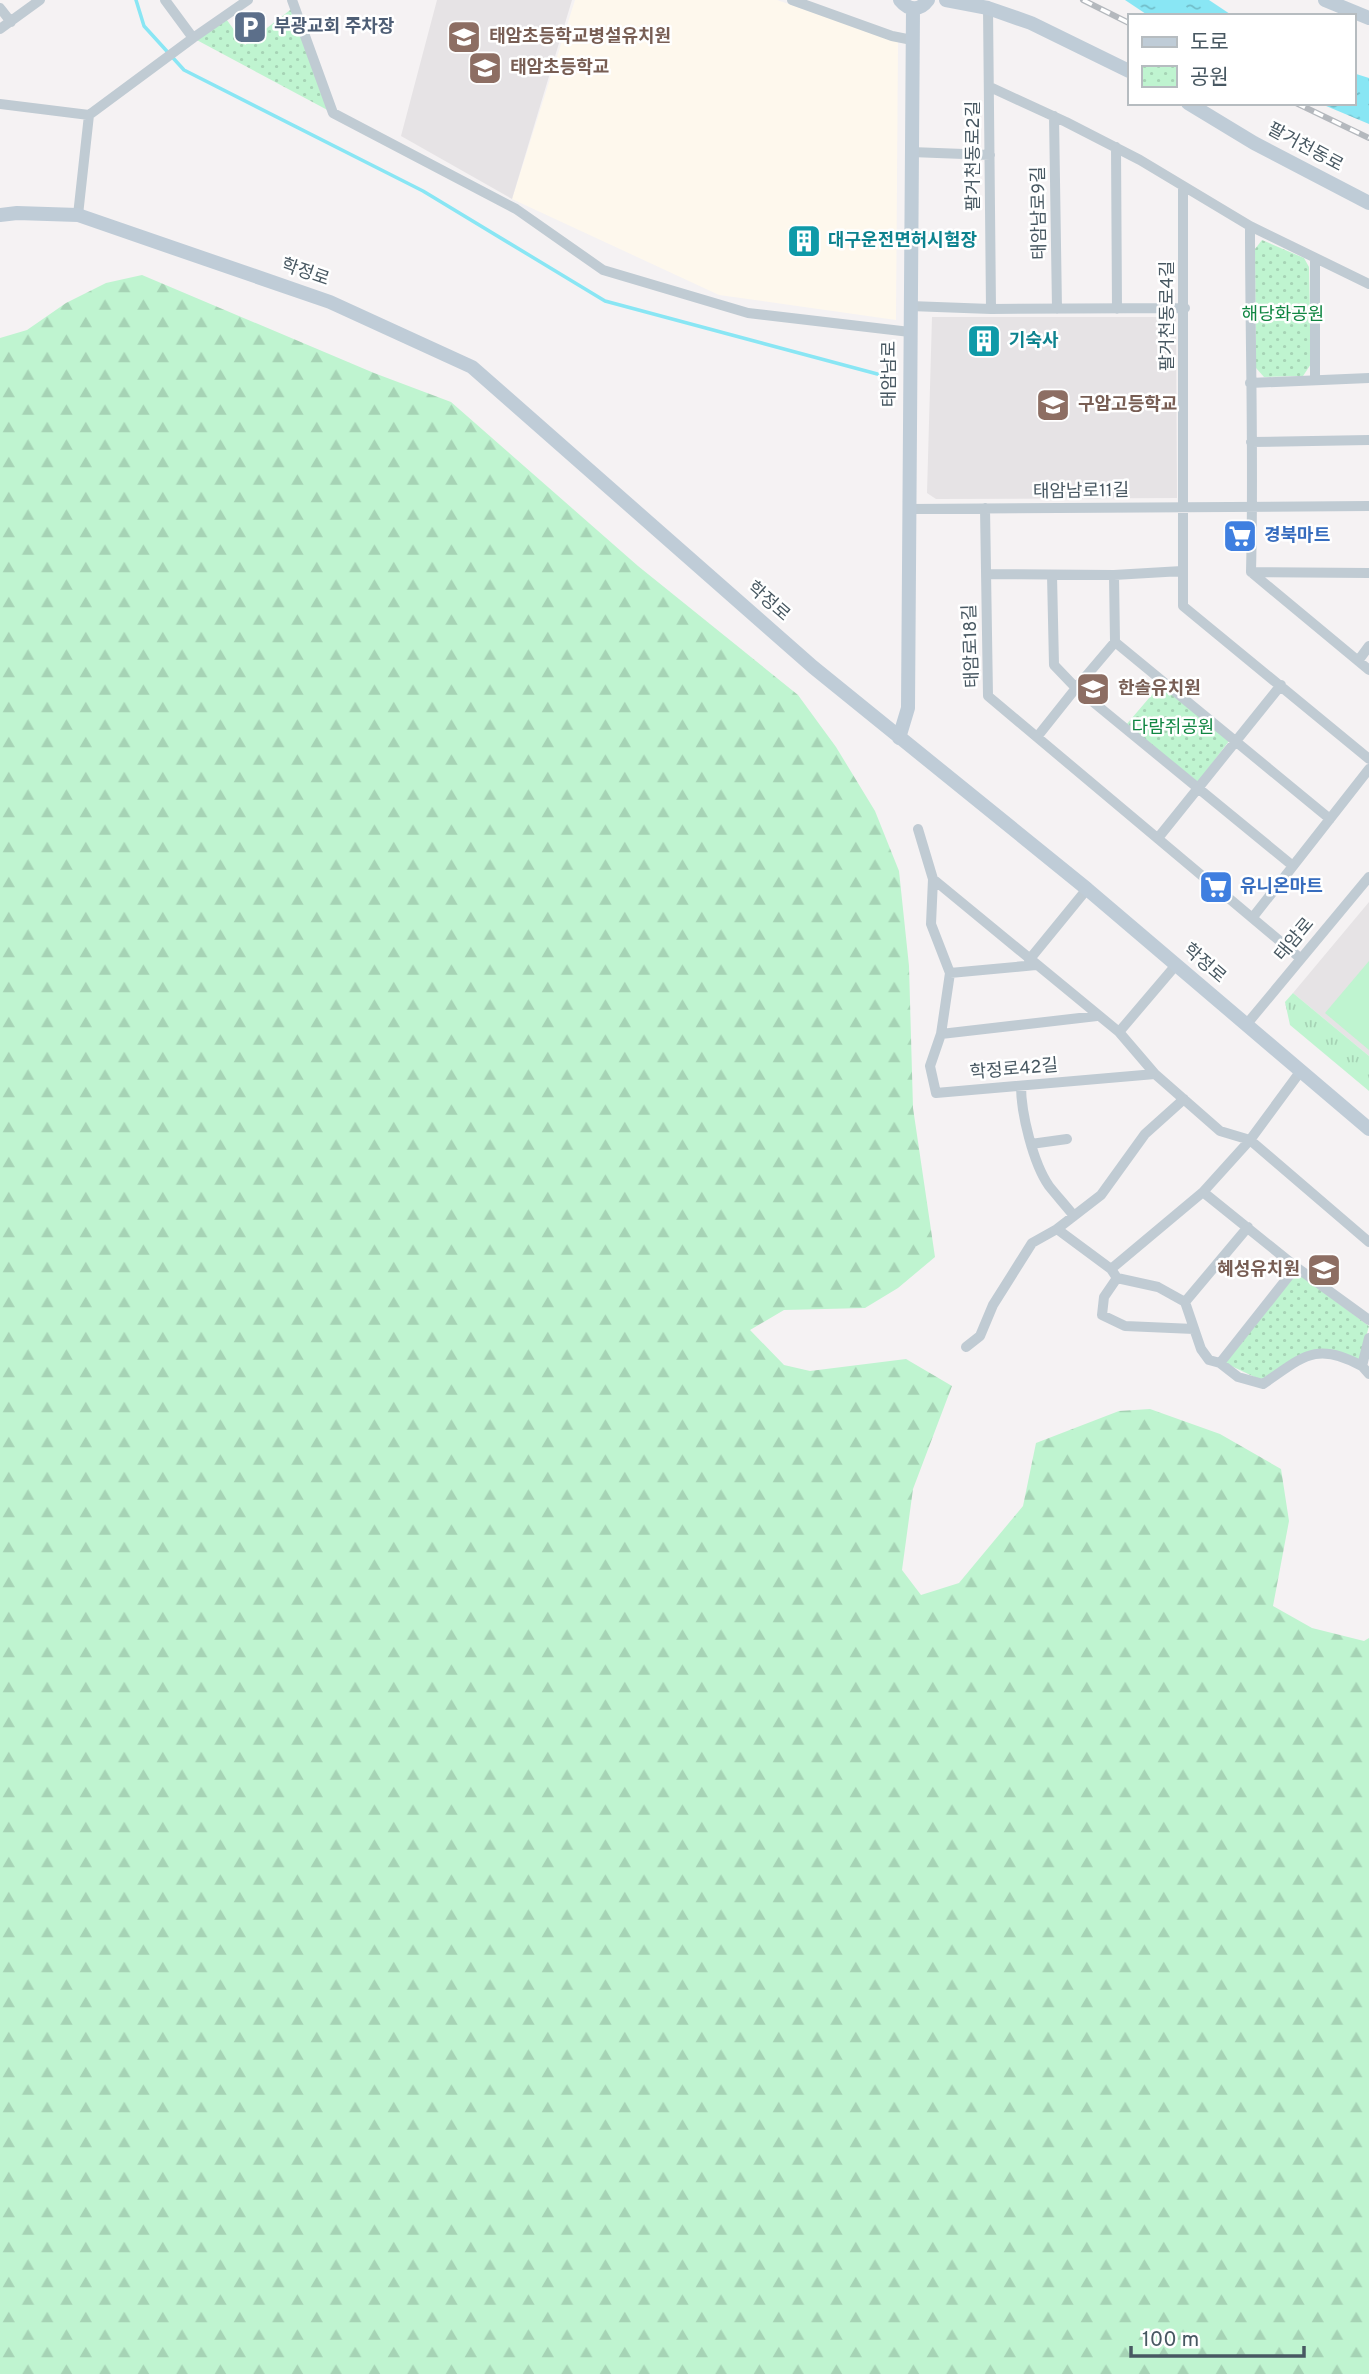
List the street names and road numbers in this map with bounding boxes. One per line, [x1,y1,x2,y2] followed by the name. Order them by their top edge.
[963,101,986,211] street label: 팔거천동로2길
[1263,118,1347,178] street label: 팔거천동로
[1028,166,1052,260] street label: 태암남로9길
[278,254,332,292] street label: 학정로
[1157,261,1180,371] street label: 팔거천동로4길
[879,341,902,407] street label: 태암남로
[1033,480,1129,504] street label: 태암남로11길
[742,577,794,627] street label: 학정로
[959,604,985,688] street label: 태암로18길
[1270,914,1320,966] street label: 태암로
[1178,939,1230,989] street label: 학정로
[969,1055,1059,1085] street label: 학정로42길

